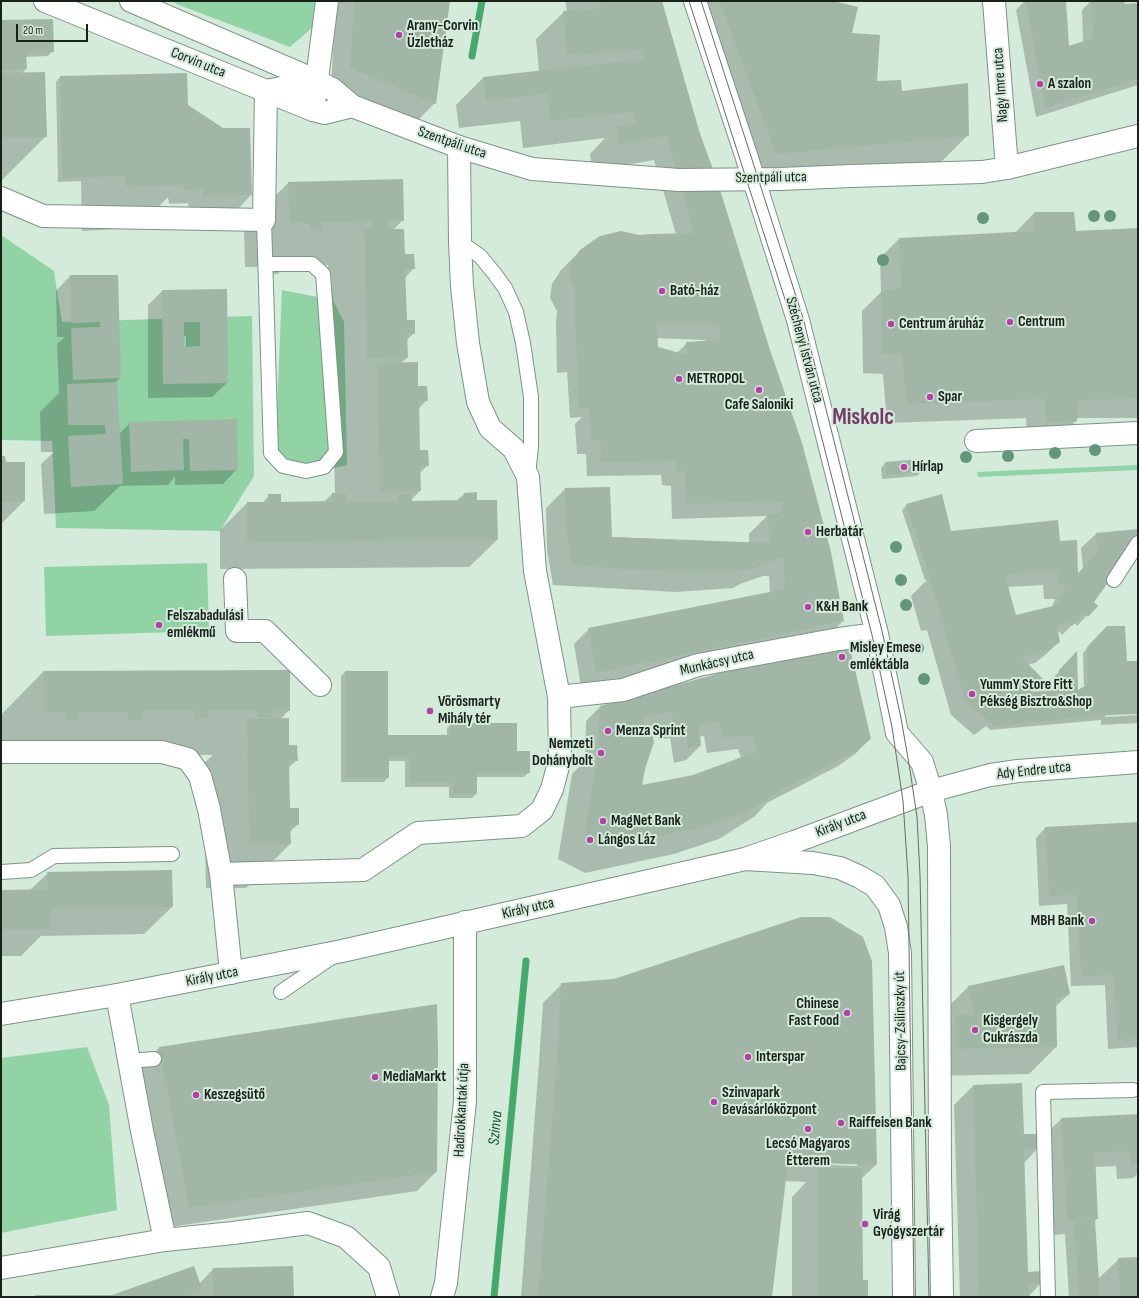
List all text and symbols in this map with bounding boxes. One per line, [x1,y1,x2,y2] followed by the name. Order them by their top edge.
[18,16,90,42] scale bar
[407,17,478,52] place label: Arany-Corvin Üzletház
[23,23,43,38] text: 20 m
[394,30,404,40] marker: Arany-Corvin Üzletház
[168,44,228,82] street label: Corvin utca
[989,47,1013,123] street label: Nagy Imre utca
[1048,75,1091,93] place label: A szalon
[1035,79,1045,89] marker: A szalon
[415,123,489,163] street label: Szentpáli utca
[735,168,807,188] street label: Szentpáli utca
[670,282,719,300] place label: Bató-ház
[657,286,667,296] marker: Bató-ház
[781,295,827,405] street label: Széchenyi István utca
[1018,313,1065,331] place label: Centrum
[899,315,984,333] place label: Centrum áruház
[1005,317,1015,327] marker: Centrum
[886,319,896,329] marker: Centrum áruház
[687,370,745,388] place label: METROPOL
[674,374,684,384] marker: METROPOL
[754,385,764,395] marker: Cafe Saloniki
[938,388,962,406] place label: Spar
[925,392,935,402] marker: Spar
[725,396,793,414] place label: Cafe Saloniki
[832,404,894,432] district label: Miskolc
[912,458,943,476] place label: Hírlap
[899,462,909,472] marker: Hírlap
[816,523,863,541] place label: Herbatár
[803,527,813,537] marker: Herbatár
[816,598,868,616] place label: K&H Bank
[803,602,813,612] marker: K&H Bank
[167,607,244,642] place label: Felszabadulási emlékmű
[154,620,164,630] marker: Felszabadulási emlékmű
[850,639,921,674] place label: Misley Emese emléktábla
[678,646,756,680] street label: Munkácsy utca
[837,652,847,662] marker: Misley Emese emléktábla
[980,676,1092,711] place label: YummY Store Fitt Pékség Bisztro&Shop
[967,689,977,699] marker: YummY Store Fitt Pékség Bisztro&Shop
[438,693,500,728] place label: Vörösmarty Mihály tér
[425,706,435,716] marker: Vörösmarty Mihály tér
[616,722,685,740] place label: Menza Sprint
[603,726,613,736] marker: Menza Sprint
[532,735,593,770] place label: Nemzeti Dohánybolt
[596,748,606,758] marker: Nemzeti Dohánybolt
[996,758,1072,784] street label: Ady Endre utca
[813,806,869,842] street label: Király utca
[611,812,681,830] place label: MagNet Bank
[598,816,608,826] marker: MagNet Bank
[598,831,656,849] place label: Lángos Láz
[585,835,595,845] marker: Lángos Láz
[500,894,556,924] street label: Király utca
[1031,912,1084,930] place label: MBH Bank
[1087,916,1097,926] marker: MBH Bank
[184,963,240,991] street label: Király utca
[891,971,911,1071] street label: Bajcsy-Zsilinszky út
[789,995,839,1030] place label: Chinese Fast Food
[842,1008,852,1018] marker: Chinese Fast Food
[983,1012,1038,1047] place label: Kisgergely Cukrászda
[970,1025,980,1035] marker: Kisgergely Cukrászda
[756,1048,805,1066] place label: Interspar
[743,1052,753,1062] marker: Interspar
[451,1063,473,1157] street label: Hadirokkantak útja
[383,1068,446,1086] place label: MediaMarkt
[370,1072,380,1082] marker: MediaMarkt
[722,1084,817,1119] place label: Szinvapark Bevásárlóközpont
[204,1086,265,1104] place label: Keszegsütő
[191,1090,201,1100] marker: Keszegsütő
[709,1097,719,1107] marker: Szinvapark Bevásárlóközpont
[485,1110,507,1146] water label: Szinva
[849,1114,932,1132] place label: Raiffeisen Bank
[836,1118,846,1128] marker: Raiffeisen Bank
[803,1124,813,1134] marker: Lecsó Magyaros Étterem
[766,1135,850,1170] place label: Lecsó Magyaros Étterem
[873,1206,944,1241] place label: Virág Gyógyszertár
[860,1219,870,1229] marker: Virág Gyógyszertár

